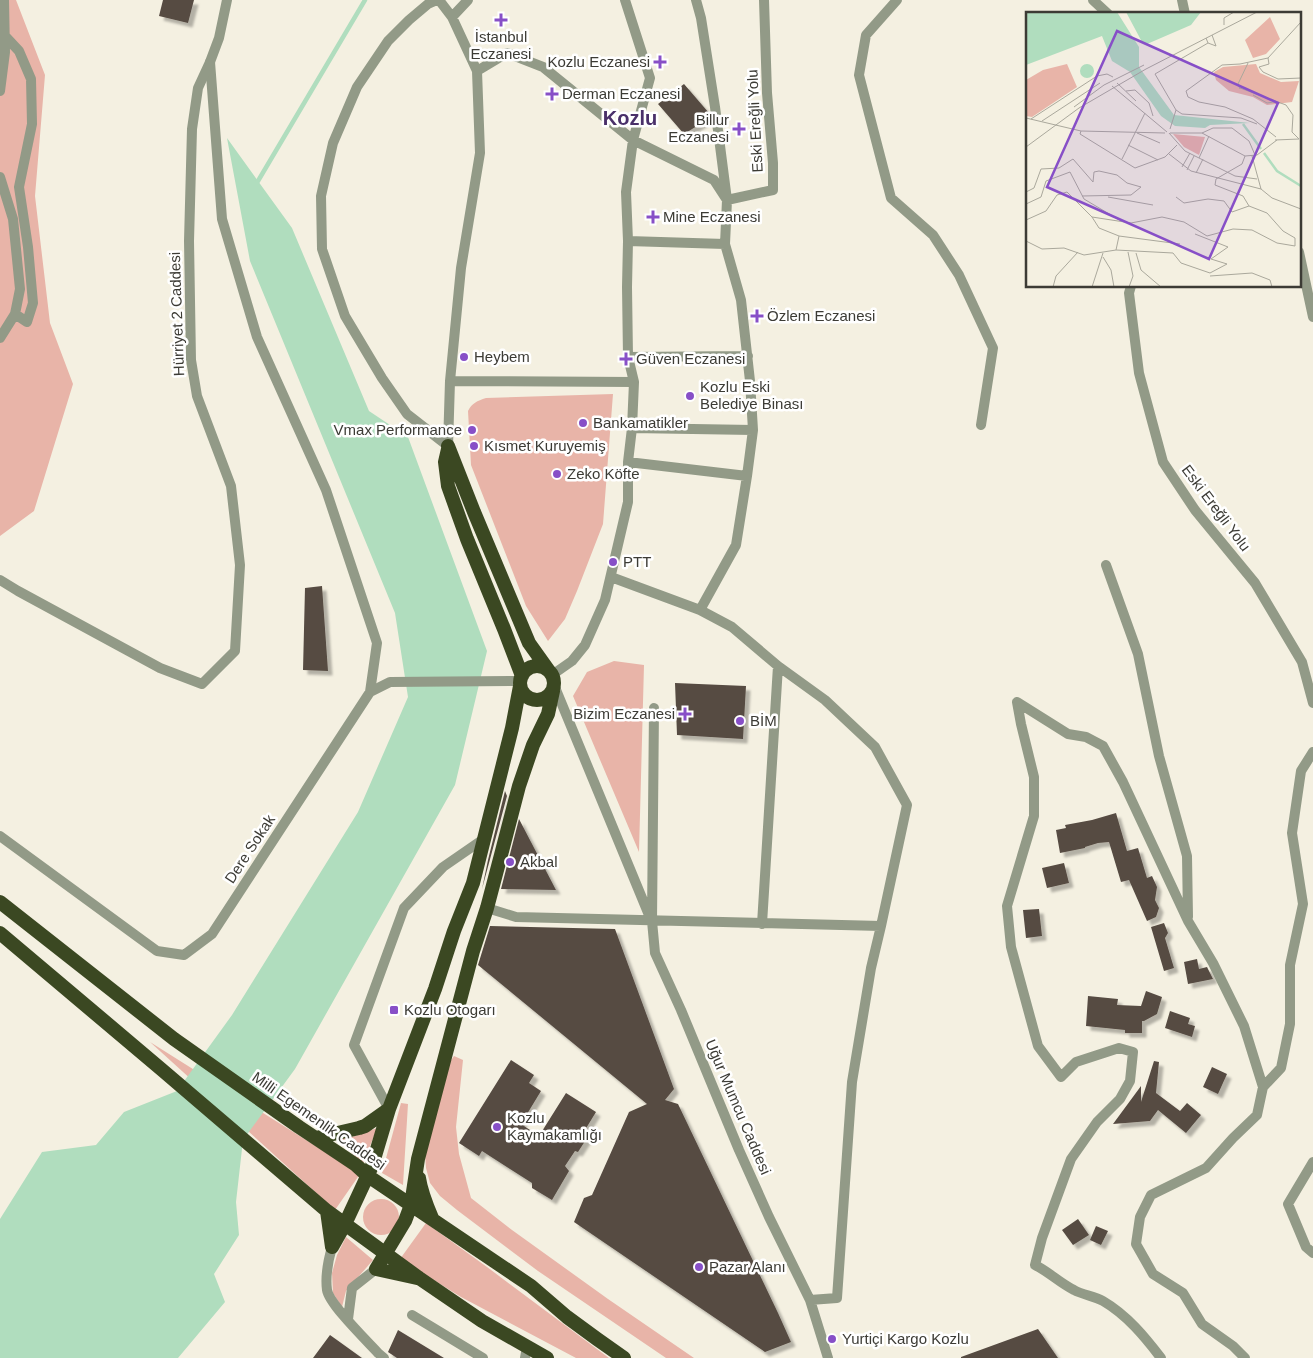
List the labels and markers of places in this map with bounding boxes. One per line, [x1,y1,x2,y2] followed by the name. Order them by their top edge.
[495,14,507,26] marker: İstanbul Eczanesi
[471,28,531,62] place label: İstanbul Eczanesi
[547,53,650,70] place label: Kozlu Eczanesi
[654,56,666,68] marker: Kozlu Eczanesi
[562,85,680,102] place label: Derman Eczanesi
[546,88,558,100] marker: Derman Eczanesi
[668,111,729,145] place label: Billur Eczanesi
[733,123,745,135] marker: Billur Eczanesi
[663,208,761,225] place label: Mine Eczanesi
[647,211,659,223] marker: Mine Eczanesi
[767,307,875,324] place label: Özlem Eczanesi
[751,310,763,322] marker: Özlem Eczanesi
[474,348,530,365] place label: Heybem
[636,350,745,367] place label: Güven Eczanesi
[458,351,470,363] marker: Heybem
[620,353,632,365] marker: Güven Eczanesi
[700,378,803,412] place label: Kozlu Eski Belediye Binası
[684,390,696,402] marker: Kozlu Eski Belediye Binası
[593,414,688,431] place label: Bankamatikler
[577,417,589,429] marker: Bankamatikler
[334,421,462,438] place label: Vmax Performance
[466,424,478,436] marker: Vmax Performance
[484,437,606,454] place label: Kısmet Kuruyemiş
[468,440,480,452] marker: Kısmet Kuruyemiş
[567,465,640,482] place label: Zeko Köfte
[551,468,563,480] marker: Zeko Köfte
[623,553,651,570] place label: PTT
[607,556,619,568] marker: PTT
[573,705,675,722] place label: Bizim Eczanesi
[679,708,691,720] marker: Bizim Eczanesi
[750,712,777,729] place label: BİM
[734,715,746,727] marker: BİM
[520,853,558,870] place label: Akbal
[504,856,516,868] marker: Akbal
[404,1001,496,1018] place label: Kozlu Otogarı
[388,1004,400,1016] marker: Kozlu Otogarı
[507,1109,602,1143] place label: Kozlu Kaymakamlığı
[491,1121,503,1133] marker: Kozlu Kaymakamlığı
[709,1258,786,1275] place label: Pazar Alanı
[693,1261,705,1273] marker: Pazar Alanı
[842,1330,969,1347] place label: Yurtiçi Kargo Kozlu
[826,1333,838,1345] marker: Yurtiçi Kargo Kozlu

